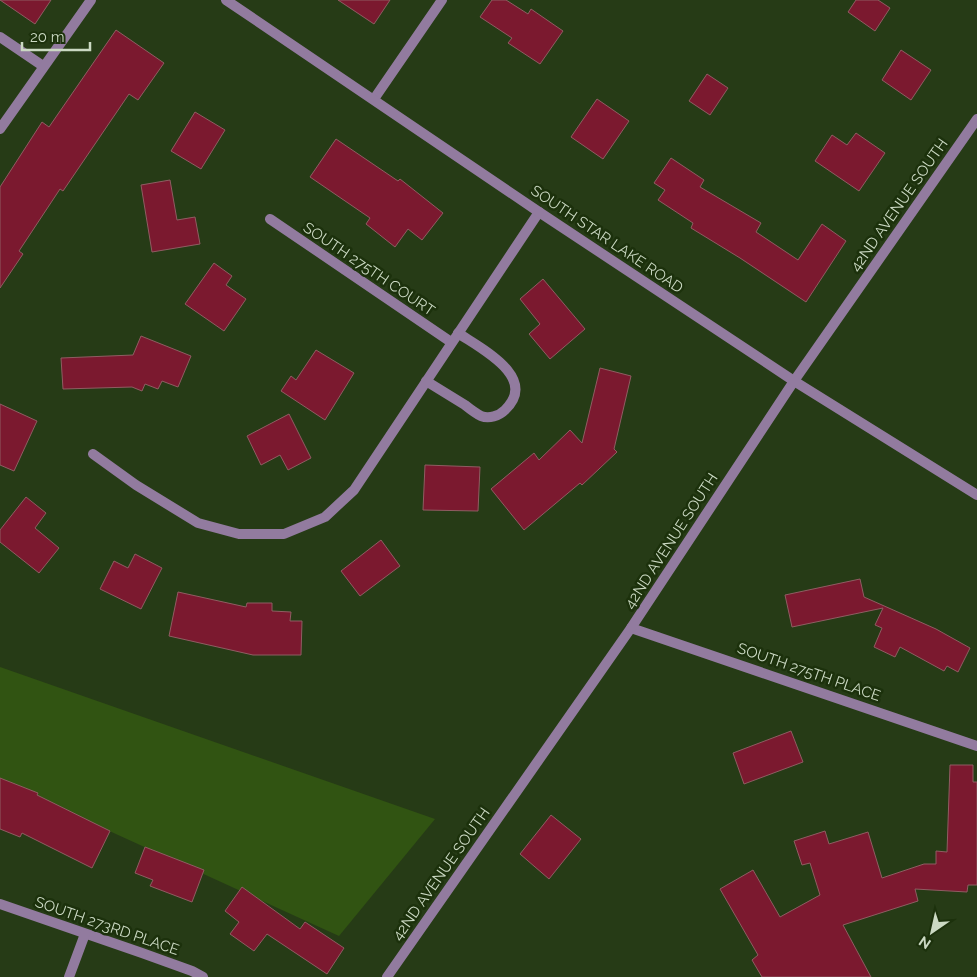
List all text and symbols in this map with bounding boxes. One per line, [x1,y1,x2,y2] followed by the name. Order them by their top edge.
[22,20,90,52] scale bar
[30,28,65,46] text: 20 m
[846,135,952,275] street label: 42ND AVENUE SOUTH
[527,181,687,297] street label: SOUTH STAR LAKE ROAD
[300,218,438,320] street label: SOUTH 275TH COURT
[620,470,722,612] street label: 42ND AVENUE SOUTH
[735,639,883,705] street label: SOUTH 275TH PLACE
[388,804,494,944] street label: 42ND AVENUE SOUTH
[33,893,181,959] street label: SOUTH 273RD PLACE
[907,907,957,957] north arrow
[916,933,934,952] text: N

